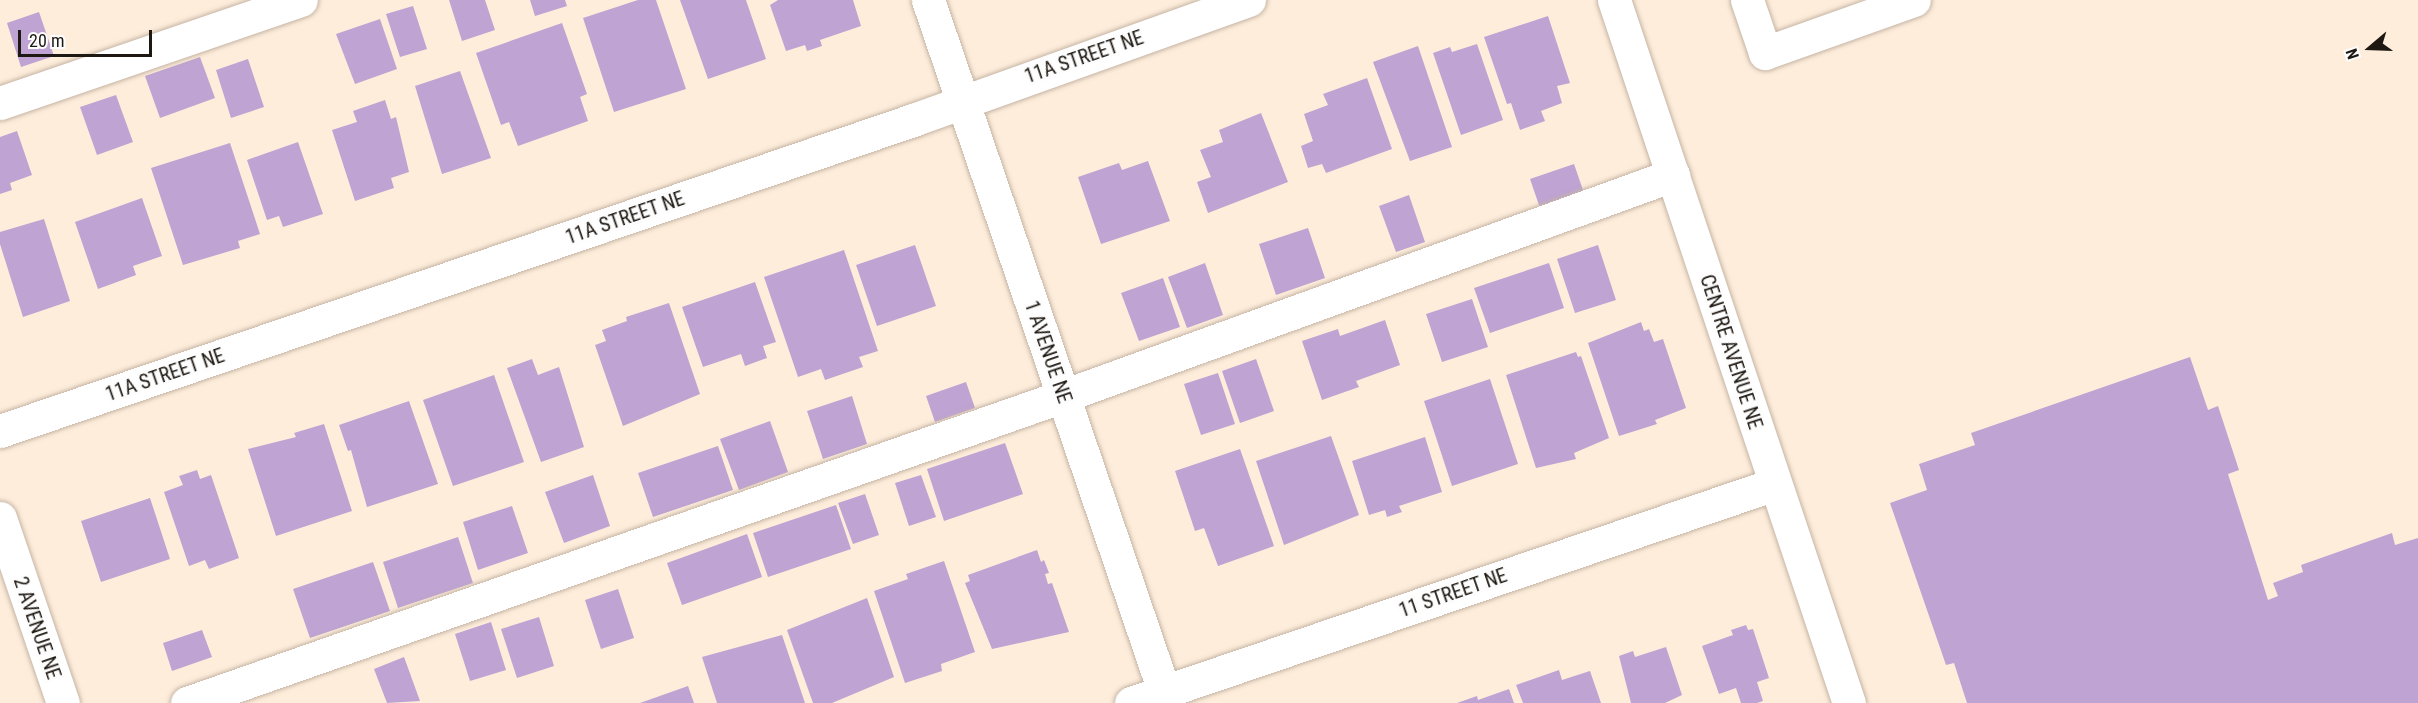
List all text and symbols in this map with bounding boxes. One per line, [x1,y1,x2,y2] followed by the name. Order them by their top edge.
[21,18,154,56] scale bar
[2340,18,2400,78] north arrow
[1021,25,1147,89] street label: 11A STREET NE
[29,30,64,51] text: 20 m
[2342,46,2363,62] text: N
[562,186,688,250] street label: 11A STREET NE
[1695,272,1767,432] street label: CENTRE AVENUE NE
[1019,298,1077,406] street label: 1 AVENUE NE
[102,343,228,407] street label: 11A STREET NE
[1396,563,1510,623] street label: 11 STREET NE
[8,574,66,682] street label: 2 AVENUE NE

